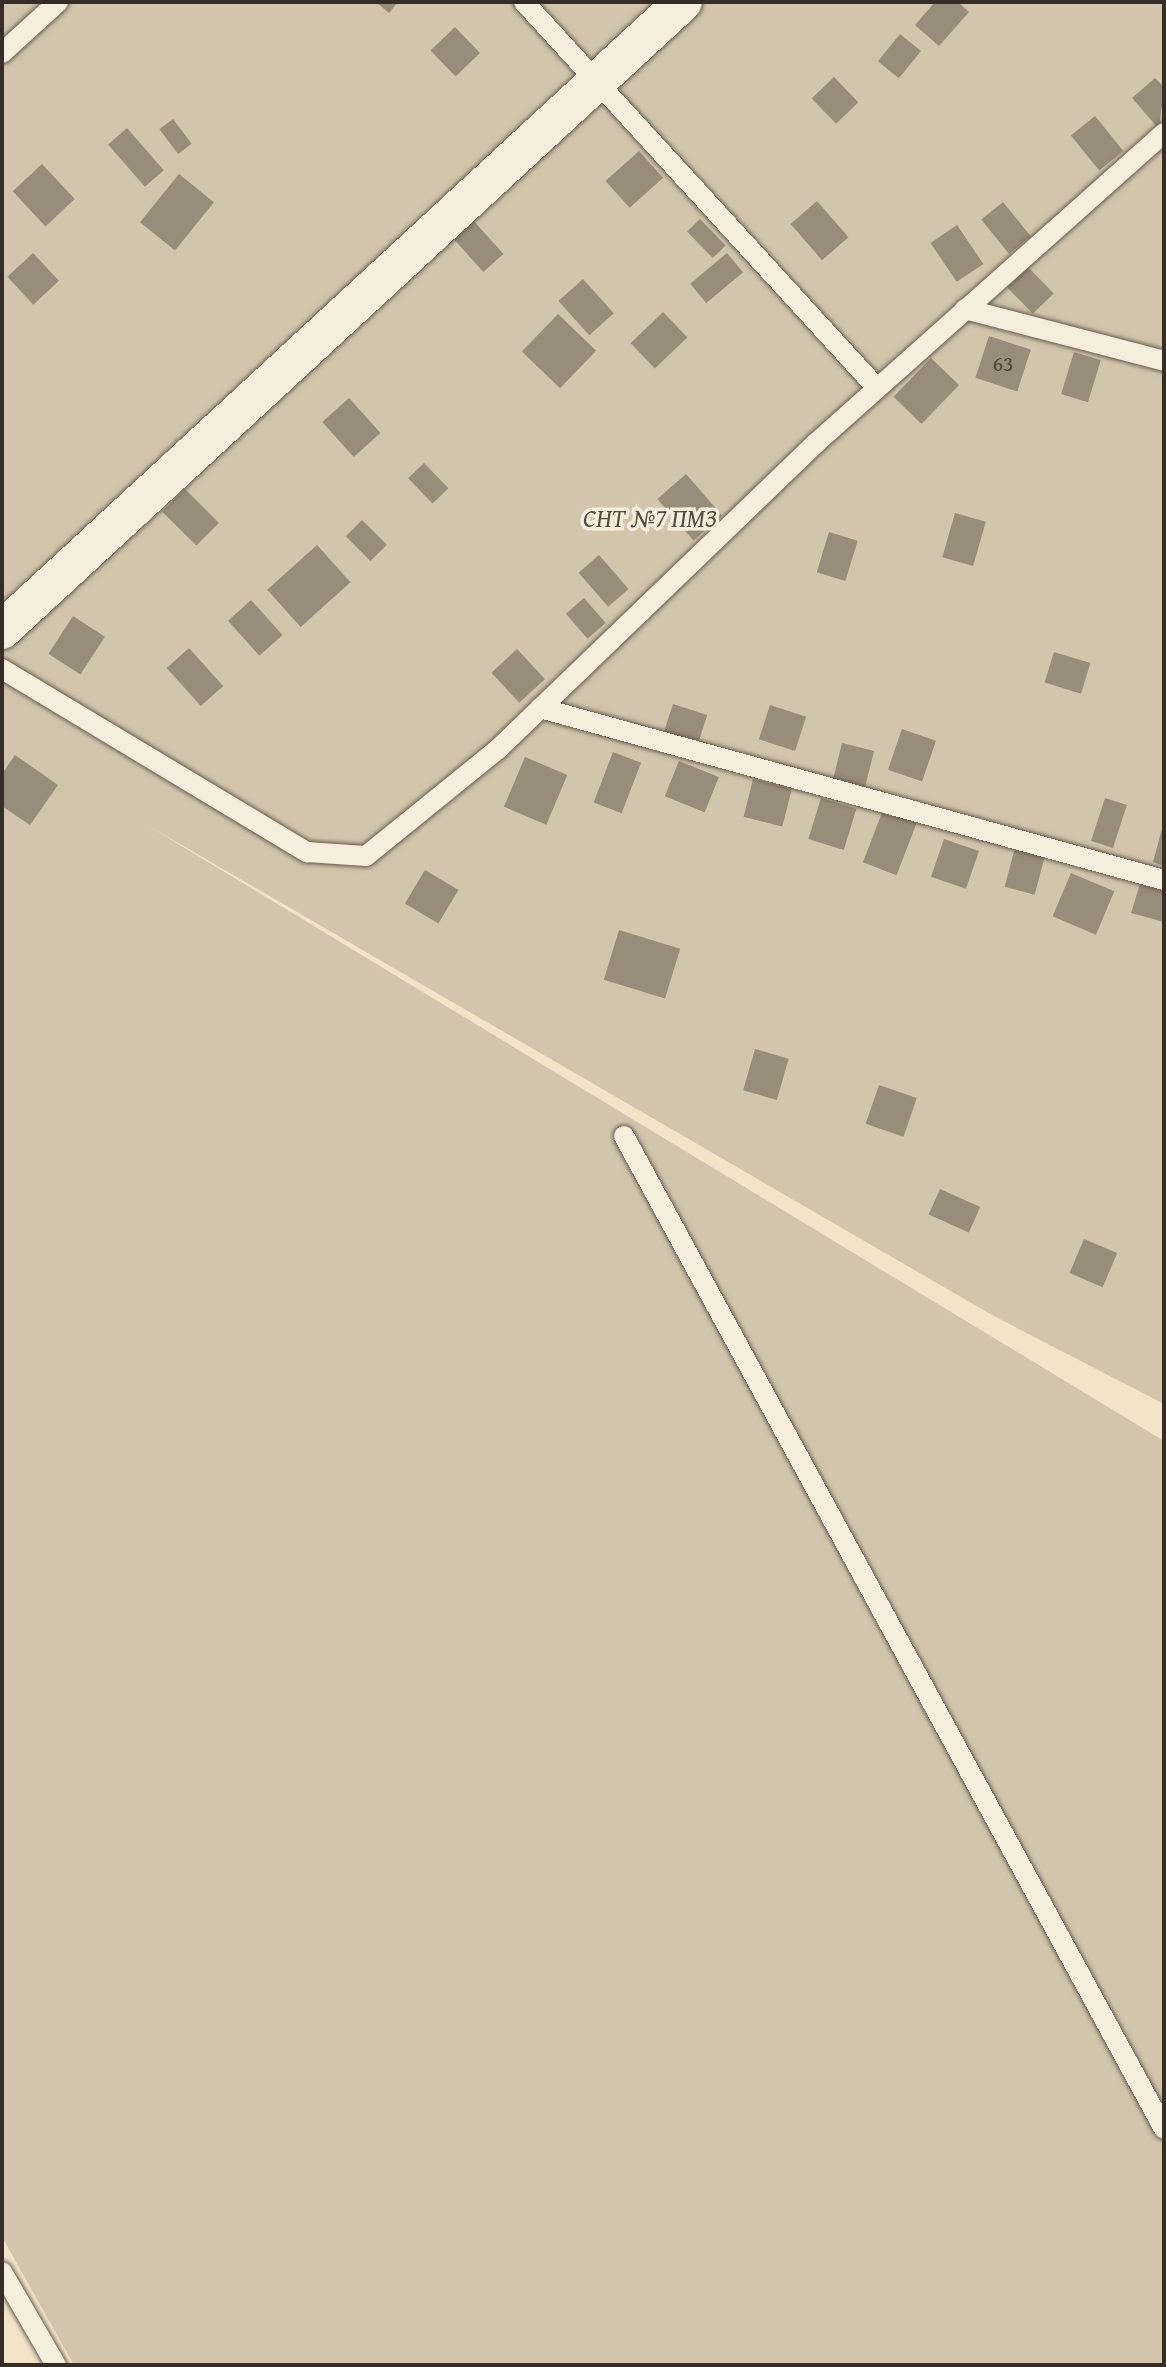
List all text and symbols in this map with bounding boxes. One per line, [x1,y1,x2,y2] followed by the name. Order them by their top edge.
[992,351,1014,377] house number: 63
[583,502,717,534] park label: СНТ №7 ПМЗ

